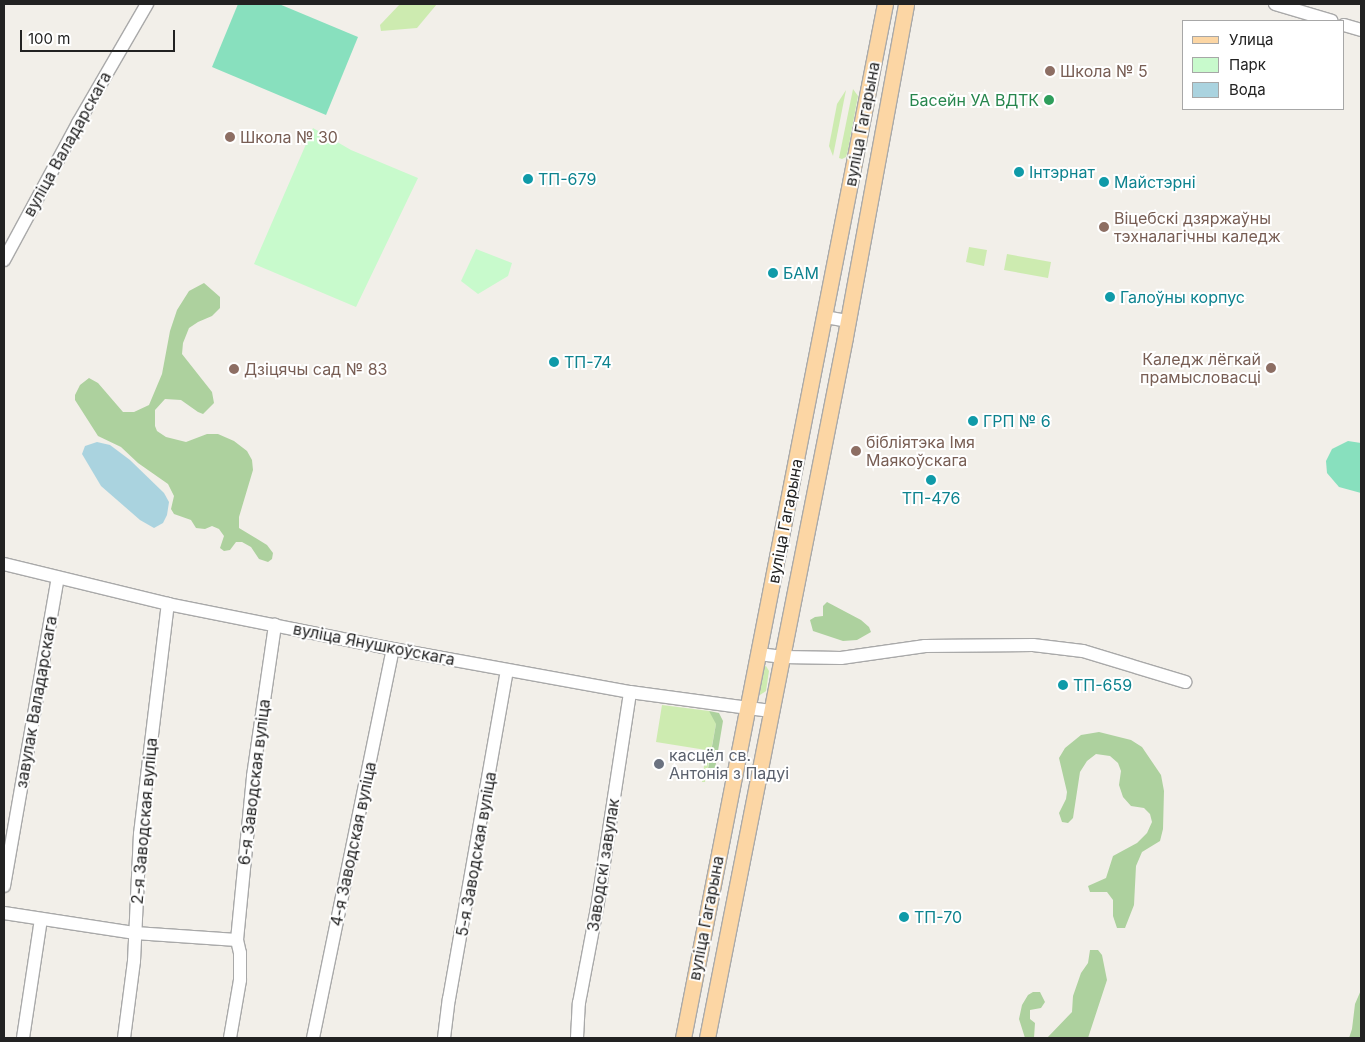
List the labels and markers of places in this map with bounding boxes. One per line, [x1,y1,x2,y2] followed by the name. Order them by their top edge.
[1060,61,1148,81] place label: Школа № 5
[1044,65,1056,77] marker: Школа № 5
[909,90,1039,110] place label: Басейн УА ВДТК
[1043,94,1055,106] marker: Басейн УА ВДТК
[240,127,338,147] place label: Школа № 30
[224,131,236,143] marker: Школа № 30
[1029,162,1095,182] place label: Інтэрнат
[1013,166,1025,178] marker: Інтэрнат
[538,169,596,189] place label: ТП-679
[1114,172,1196,192] place label: Майстэрні
[522,173,534,185] marker: ТП-679
[1098,176,1110,188] marker: Майстэрні
[1114,208,1281,246] place label: Віцебскі дзяржаўны тэхналагічны каледж
[1098,221,1110,233] marker: Віцебскі дзяржаўны тэхналагічны каледж
[783,263,819,283] place label: БАМ
[767,267,779,279] marker: БАМ
[1120,287,1245,307] place label: Галоўны корпус
[1104,291,1116,303] marker: Галоўны корпус
[1140,349,1261,387] place label: Каледж лёгкай прамысловасці
[564,352,612,372] place label: ТП-74
[548,356,560,368] marker: ТП-74
[244,359,387,379] place label: Дзіцячы сад № 83
[1265,362,1277,374] marker: Каледж лёгкай прамысловасці
[228,363,240,375] marker: Дзіцячы сад № 83
[983,411,1051,431] place label: ГРП № 6
[967,415,979,427] marker: ГРП № 6
[866,432,975,470] place label: бібліятэка Імя Маякоўскага
[850,445,862,457] marker: бібліятэка Імя Маякоўскага
[925,474,937,486] marker: ТП-476
[902,488,960,508] place label: ТП-476
[1073,675,1132,695] place label: ТП-659
[1057,679,1069,691] marker: ТП-659
[669,745,789,783] place label: касцёл св. Антонія з Падуі
[653,758,665,770] marker: касцёл св. Антонія з Падуі
[914,907,962,927] place label: ТП-70
[898,911,910,923] marker: ТП-70

